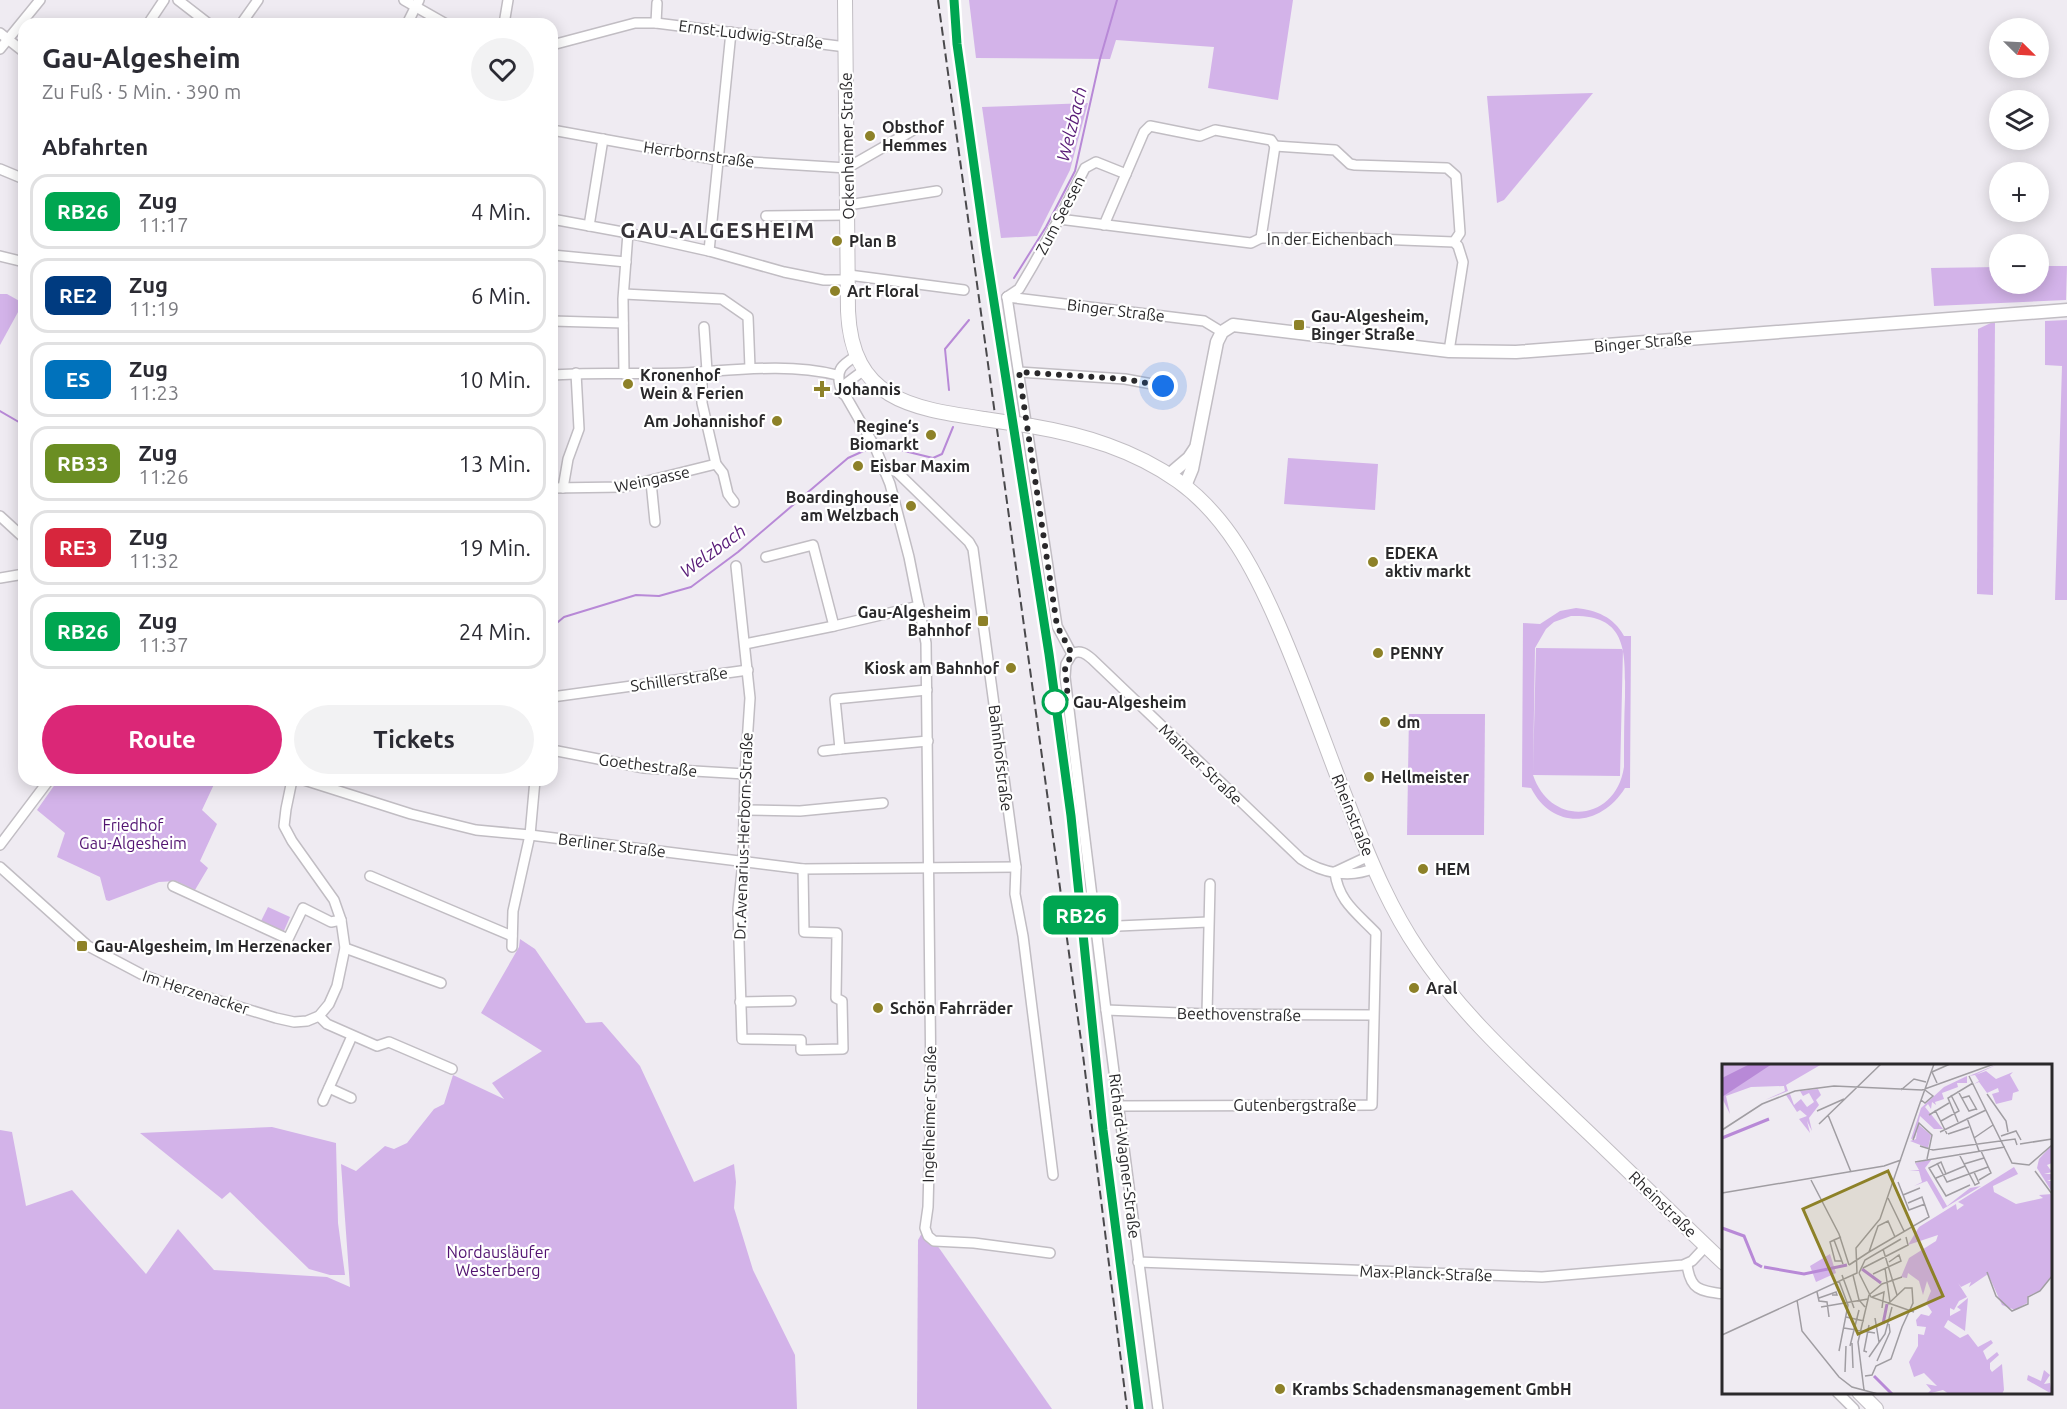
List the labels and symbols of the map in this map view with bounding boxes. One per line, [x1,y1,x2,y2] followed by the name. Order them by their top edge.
[678,16,824,52] street label: Ernst-Ludwig-Straße
[1989,18,2049,78] north arrow
[837,72,857,220] street label: Ockenheimer Straße
[1052,84,1090,163] water label: Welzbach
[882,118,947,154] place label: Obsthof Hemmes
[863,129,877,143] marker: Obsthof Hemmes
[642,137,756,171] street label: Herrbornstraße
[1032,173,1088,257] street label: Zum Seesen
[620,217,816,242] district label: GAU-ALGESHEIM
[1267,230,1393,248] street label: In der Eichenbach
[849,232,897,250] place label: Plan B
[830,234,844,248] marker: Plan B
[847,282,919,300] place label: Art Floral
[828,284,842,298] marker: Art Floral
[1066,295,1166,325] street label: Binger Straße
[1311,307,1428,343] place label: Gau-Algesheim, Binger Straße
[1292,318,1306,332] marker: Gau-Algesheim, Binger Straße
[1593,329,1693,355] street label: Binger Straße
[640,366,744,402] place label: Kronenhof Wein & Ferien
[1148,371,1178,401] your location
[621,377,635,391] marker: Kronenhof Wein & Ferien
[834,380,901,398] place label: Johannis
[815,382,829,396] marker: Johannis
[644,412,765,430] place label: Am Johannishof
[770,414,784,428] marker: Am Johannishof
[849,417,919,453] place label: Regine‘s Biomarkt
[924,428,938,442] marker: Regine‘s Biomarkt
[870,457,970,475] place label: Eisbar Maxim
[851,459,865,473] marker: Eisbar Maxim
[613,462,691,496] street label: Weingasse
[786,488,899,524] place label: Boardinghouse am Welzbach
[904,499,918,513] marker: Boardinghouse am Welzbach
[676,520,749,581] water label: Welzbach
[1385,544,1471,580] place label: EDEKA aktiv markt
[1366,555,1380,569] marker: EDEKA aktiv markt
[858,603,971,639] place label: Gau-Algesheim Bahnhof
[976,614,990,628] marker: Gau-Algesheim Bahnhof
[1390,644,1445,662] place label: PENNY
[1371,646,1385,660] marker: PENNY
[864,659,999,677] place label: Kiosk am Bahnhof
[1004,661,1018,675] marker: Kiosk am Bahnhof
[629,663,729,695] street label: Schillerstraße
[1042,689,1068,715] marker: Gau-Algesheim
[1073,693,1186,711] place label: Gau-Algesheim
[986,704,1016,812] street label: Bahnhofstraße
[1397,713,1420,731] place label: dm
[1378,715,1392,729] marker: dm
[1156,720,1246,808] street label: Mainzer Straße
[730,732,756,940] street label: Dr.Avenarius-Herborn-Straße
[598,750,698,780] street label: Goethestraße
[1381,768,1469,786] place label: Hellmeister
[1362,770,1376,784] marker: Hellmeister
[1328,771,1378,859] street label: Rheinstraße
[79,816,187,852] park label: Friedhof Gau-Algesheim
[557,829,667,861] street label: Berliner Straße
[1435,860,1470,878] place label: HEM
[1416,862,1430,876] marker: HEM
[1039,896,1123,934] line badge: RB26
[94,937,333,955] place label: Gau-Algesheim, Im Herzenacker
[75,939,89,953] marker: Gau-Algesheim, Im Herzenacker
[140,966,252,1018] street label: Im Herzenacker
[1426,979,1457,997] place label: Aral
[1407,981,1421,995] marker: Aral
[890,999,1013,1017] place label: Schön Fahrräder
[871,1001,885,1015] marker: Schön Fahrräder
[1177,1004,1301,1024] street label: Beethovenstraße
[919,1045,939,1183] street label: Ingelheimer Straße
[1722,1064,2052,1394] inset map
[1106,1072,1144,1240] street label: Richard-Wagner-Straße
[1233,1096,1357,1114] street label: Gutenbergstraße
[1625,1167,1701,1241] street label: Rheinstraße
[446,1243,550,1279] park label: Nordausläufer Westerberg
[1359,1262,1493,1284] street label: Max-Planck-Straße
[1292,1380,1571,1398] place label: Krambs Schadensmanagement GmbH
[1273,1382,1287,1396] marker: Krambs Schadensmanagement GmbH

